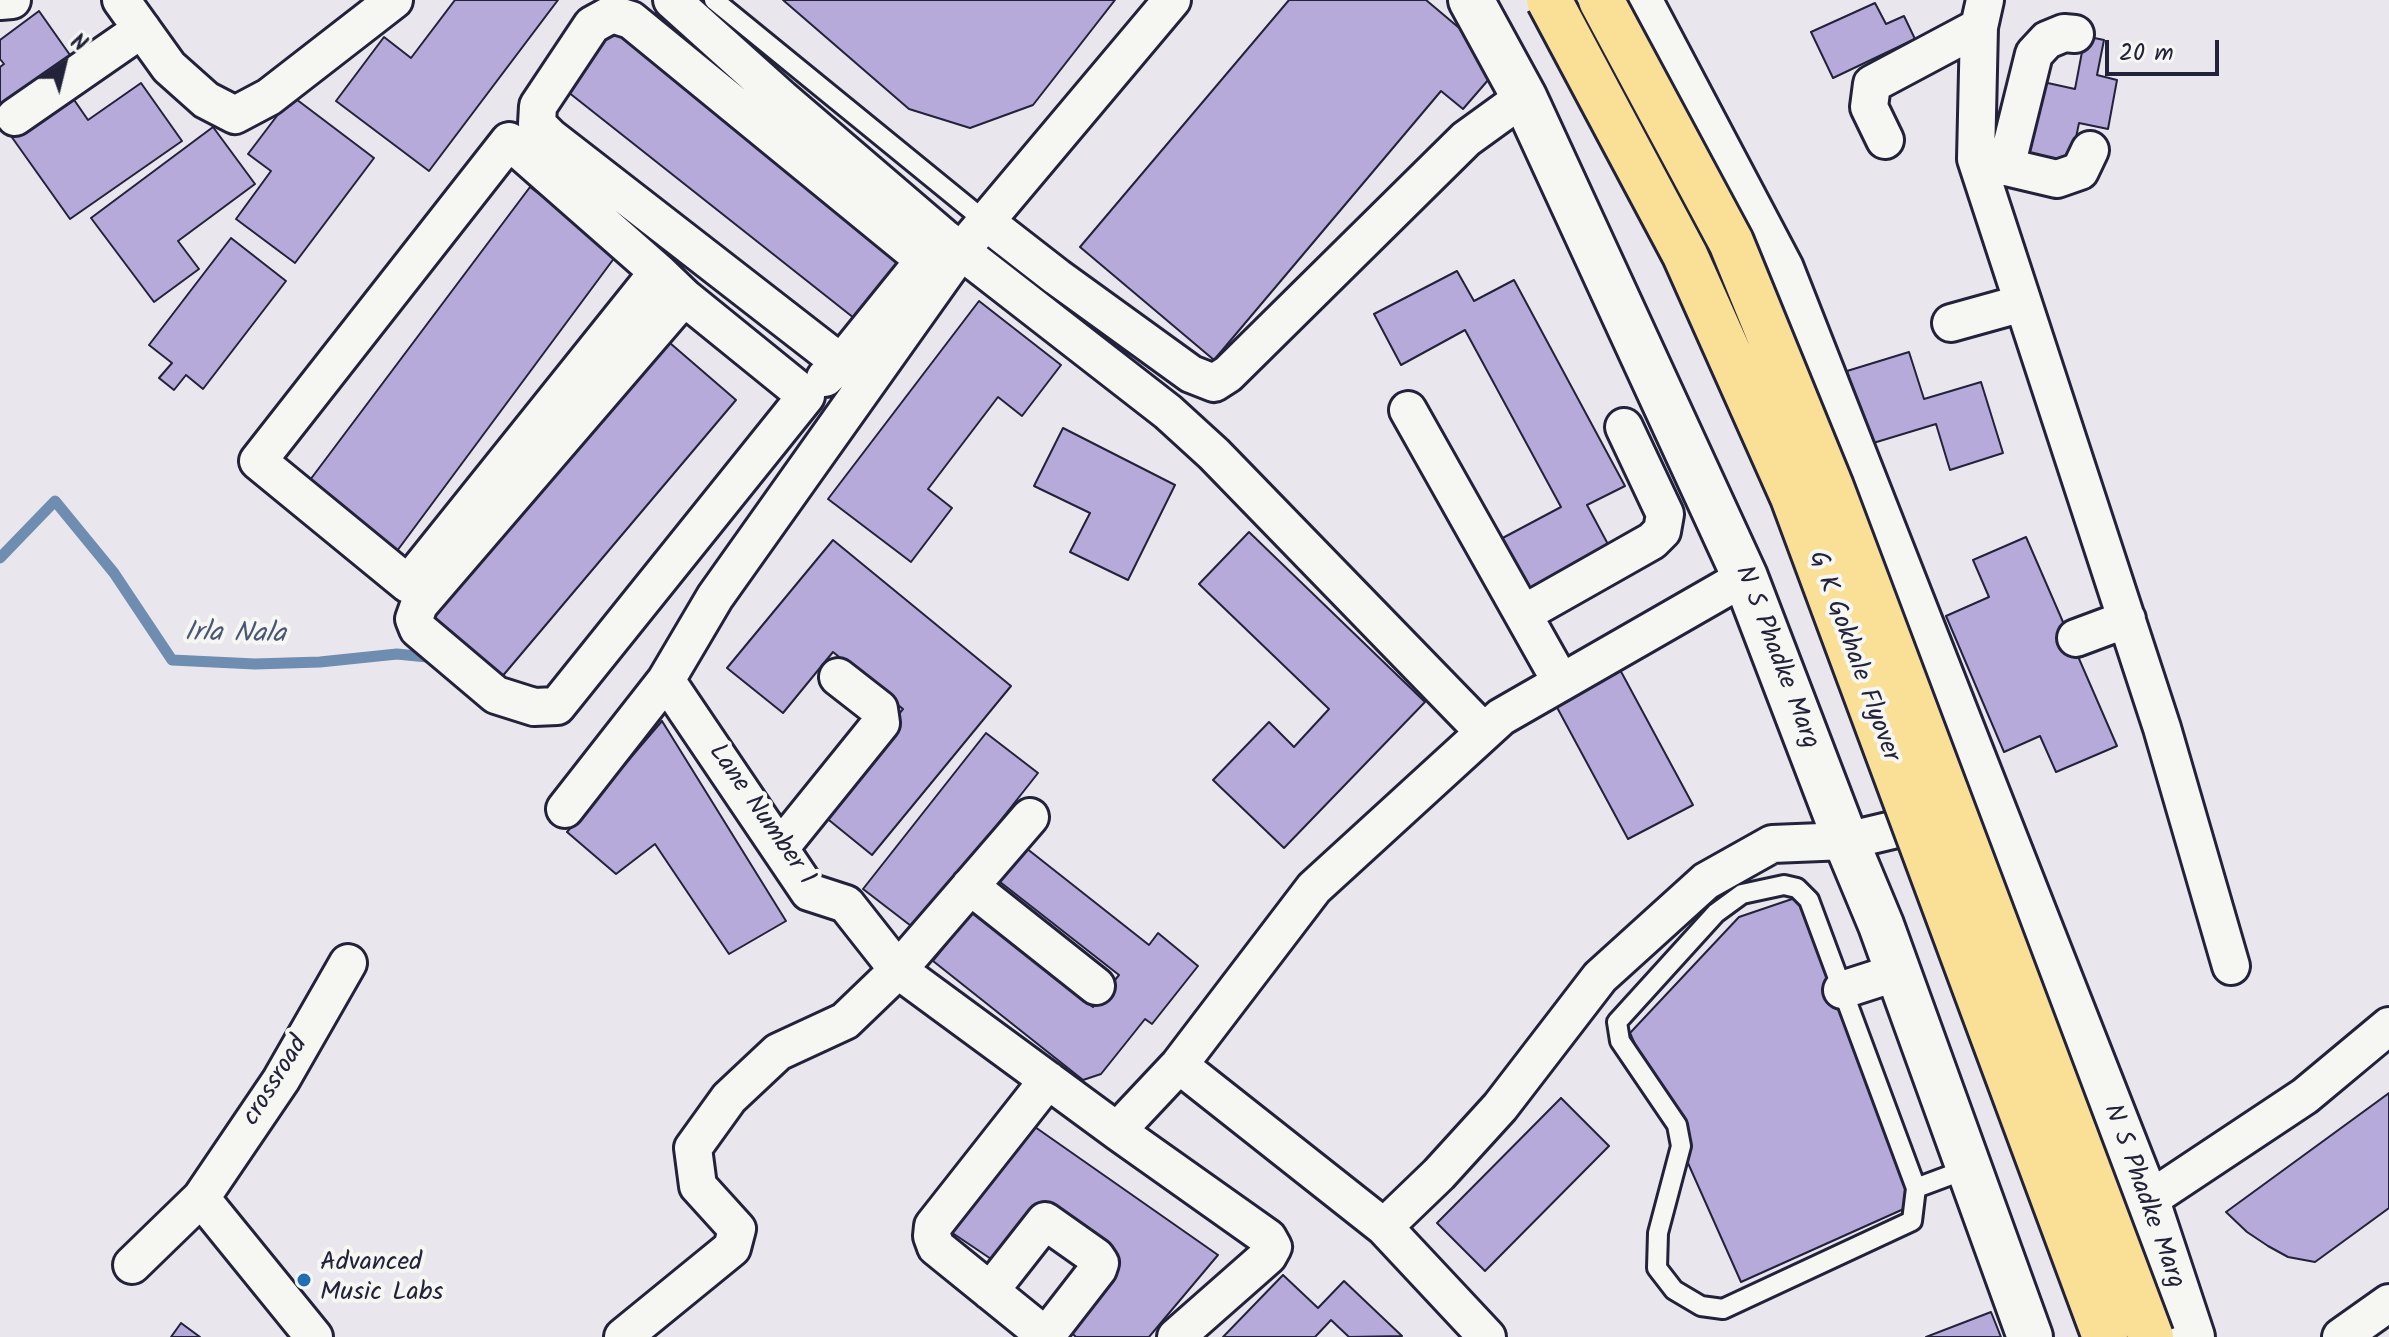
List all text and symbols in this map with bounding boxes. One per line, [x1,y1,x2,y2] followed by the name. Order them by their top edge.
[24,24,104,104] north arrow
[2109,24,2223,74] scale bar
[62,26,94,62] text: N
[2119,34,2174,73] text: 20 m
[1799,547,1905,767] street label: G K Gokhale Flyover
[1726,562,1824,754] street label: N S Phadke Marg
[184,618,286,654] water label: Irla Nala
[700,739,820,893] street label: Lane Number 1
[237,1031,317,1133] street label: crossroad
[2094,1101,2190,1293] street label: N S Phadke Marg
[320,1249,443,1310] place label: Advanced Music Labs
[295,1271,313,1289] marker: Advanced Music Labs

